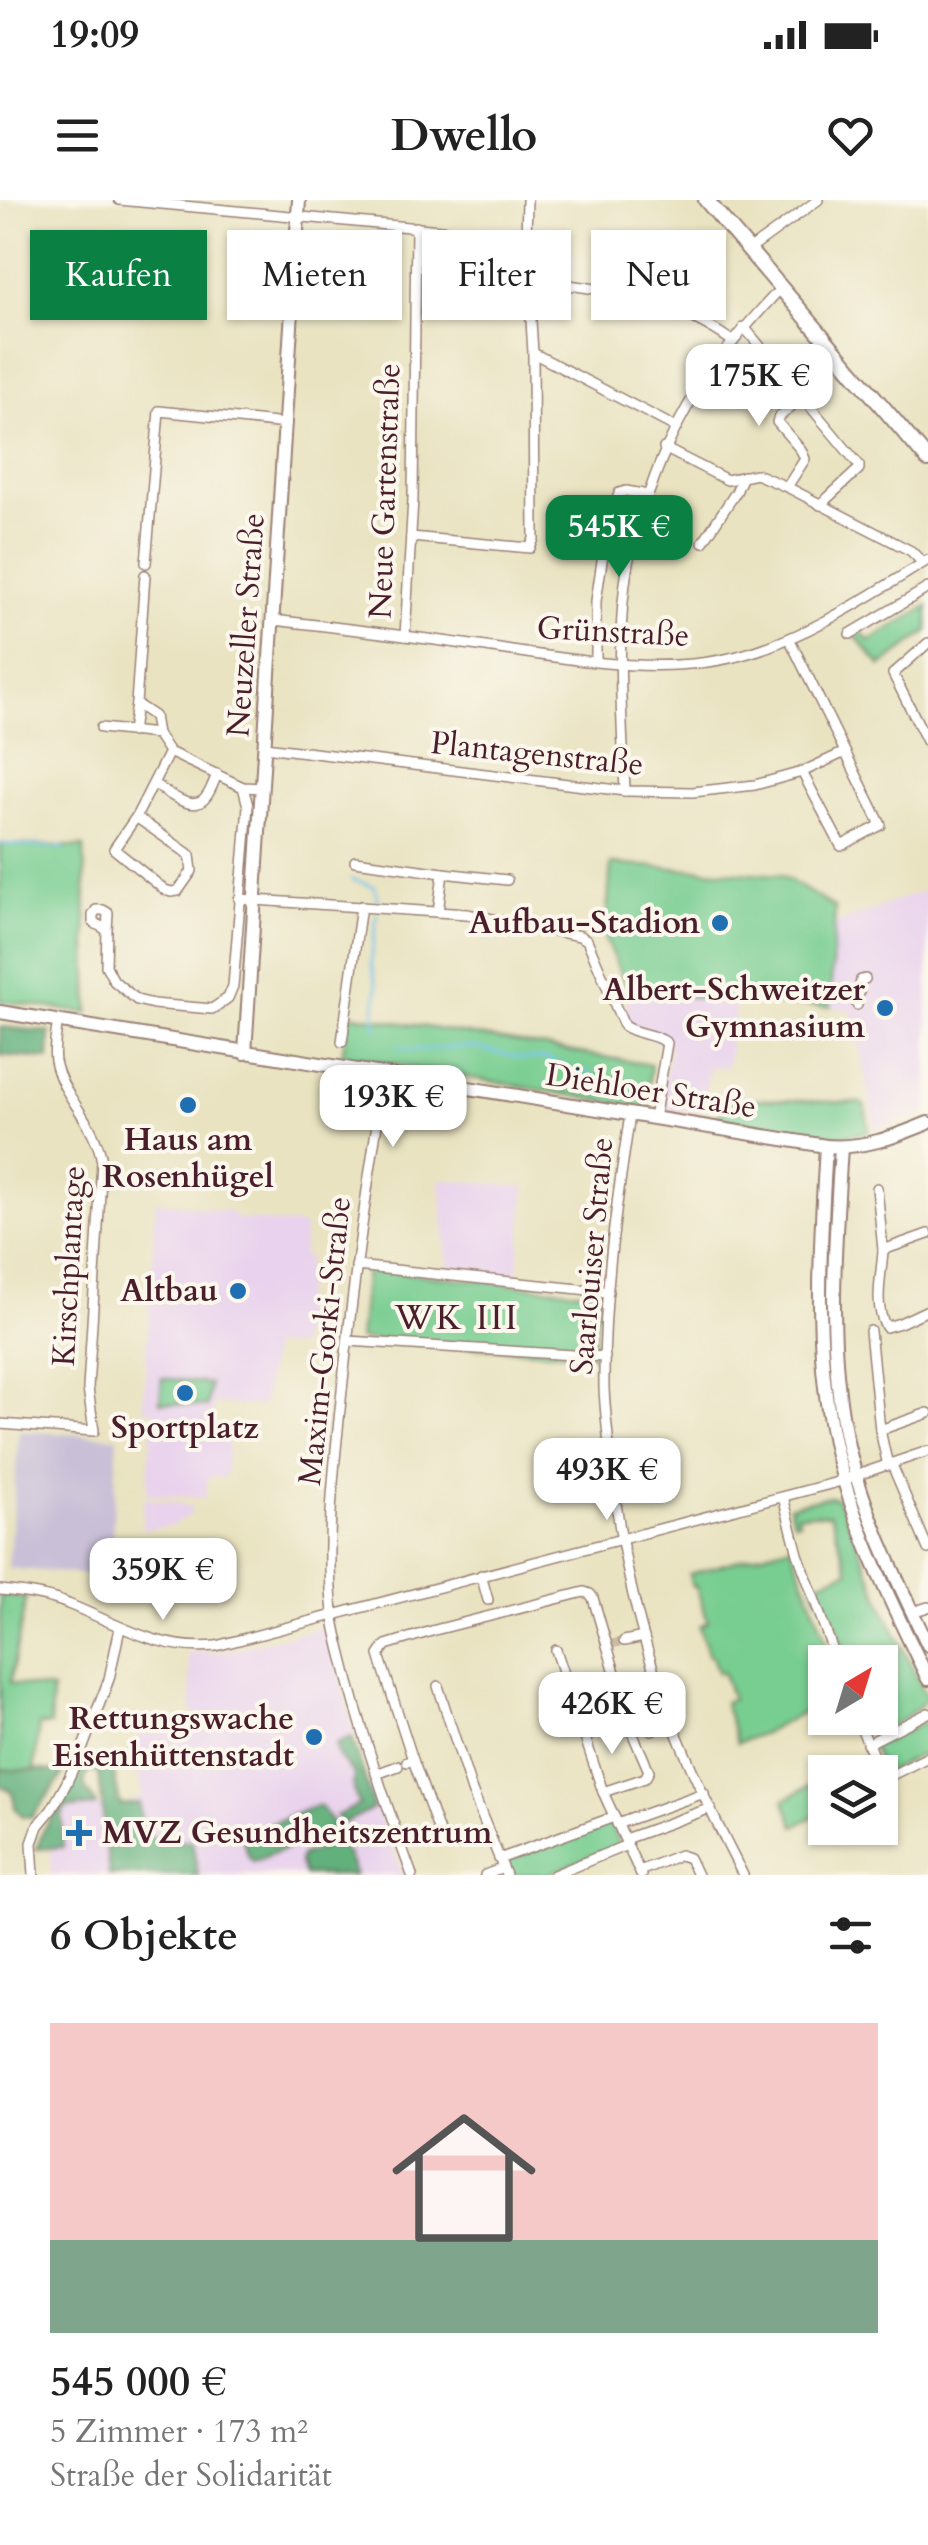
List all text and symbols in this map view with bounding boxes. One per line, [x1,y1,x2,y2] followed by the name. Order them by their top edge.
[50,9,139,61] text: 19:09
[391,105,537,166] text: Dwello
[50,108,105,163] icon: menu
[823,108,878,163] icon: heart
[30,230,207,320] chip: Kaufen
[227,230,402,320] chip: Mieten
[422,230,571,320] chip: Filter
[591,230,726,320] chip: Neu
[678,344,840,429] pin: 175K €
[708,354,810,398] text: 175K €
[359,362,411,620] street label: Neue Gartenstraße
[538,495,700,580] pin: 545K €
[568,505,670,549] text: 545K €
[216,511,276,739] street label: Neuzeller Straße
[536,606,690,658] street label: Grünstraße
[428,721,646,787] street label: Plantagenstraße
[469,901,700,945] place label: Aufbau-Stadion
[709,912,731,934] marker: Aufbau-Stadion
[602,968,866,1049] place label: Albert-Schweitzer Gymnasium
[874,997,896,1019] marker: Albert-Schweitzer Gymnasium
[543,1053,759,1129] street label: Diehloer Straße
[312,1065,474,1150] pin: 193K €
[342,1075,444,1119] text: 193K €
[177,1094,199,1116] marker: Haus am Rosenhügel
[102,1118,274,1199] place label: Haus am Rosenhügel
[560,1135,624,1377] street label: Saarlouiser Straße
[42,1165,96,1367] street label: Kirschplantage
[288,1194,362,1488] street label: Maxim-Gorki-Straße
[120,1269,218,1313] place label: Altbau
[227,1280,249,1302] marker: Altbau
[394,1294,519,1342] district label: WK III
[174,1382,196,1404] marker: Sportplatz
[111,1406,259,1450] place label: Sportplatz
[526,1438,688,1523] pin: 493K €
[556,1448,658,1492] text: 493K €
[82,1538,244,1623] pin: 359K €
[112,1548,214,1592] text: 359K €
[808,1645,898,1735] north arrow
[808,1645,898,1845] map controls
[531,1672,693,1757] pin: 426K €
[561,1682,663,1726] text: 426K €
[52,1697,294,1778] place label: Rettungswache Eisenhüttenstadt
[303,1726,325,1748] marker: Rettungswache Eisenhüttenstadt
[808,1755,898,1845] button: layers
[102,1811,493,1855] place label: MVZ Gesundheitszentrum
[66,1820,92,1846] marker: MVZ Gesundheitszentrum
[50,1907,238,1964] text: 6 Objekte
[823,1908,878,1963] icon: filters
[374,2088,554,2268] icon: home
[50,2353,227,2410] text: 545 000 €
[50,2410,308,2454] text: 5 Zimmer · 173 m²
[50,2454,332,2498] text: Straße der Solidarität

